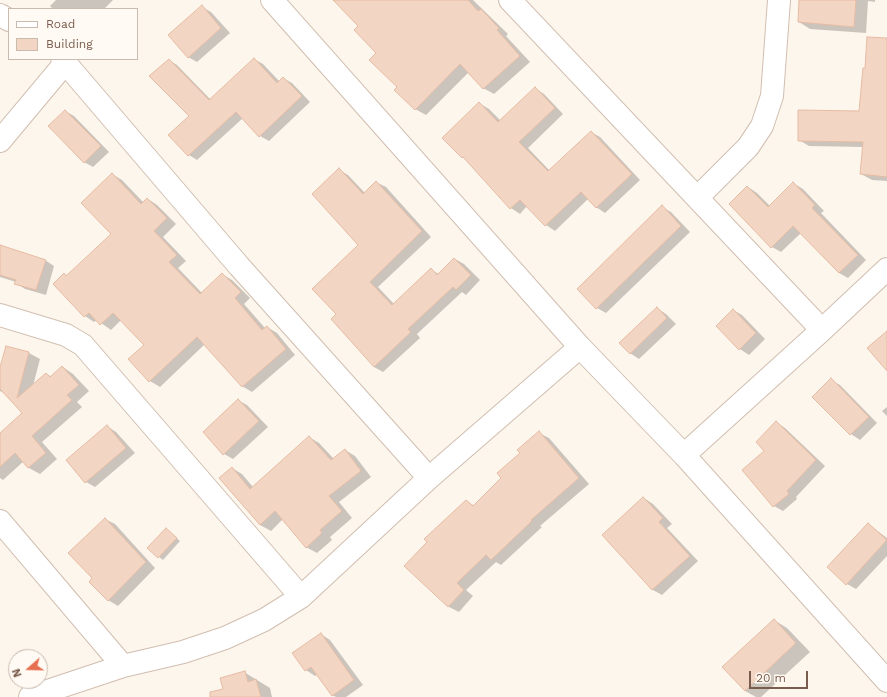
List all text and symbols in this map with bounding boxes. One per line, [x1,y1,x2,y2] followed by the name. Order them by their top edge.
[8,8,138,60] legend
[46,17,75,31] text: Road
[46,37,93,51] text: Building
[8,649,48,689] north arrow
[751,663,810,689] scale bar
[10,667,25,679] text: N
[756,671,786,685] text: 20 m

